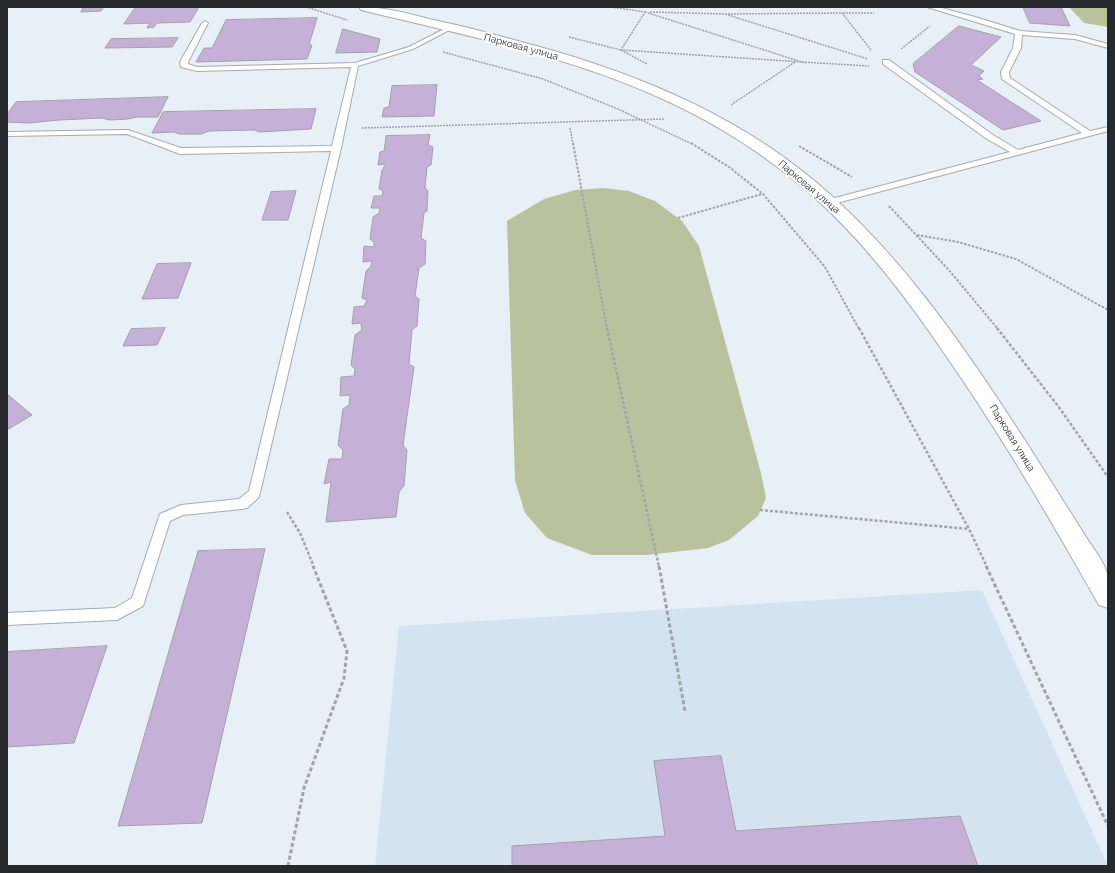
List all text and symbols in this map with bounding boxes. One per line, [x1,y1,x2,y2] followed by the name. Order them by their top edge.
[483,31,559,63] street label: Парковая улица
[776,158,842,216] street label: Парковая улица
[987,402,1037,474] street label: Парковая улица

